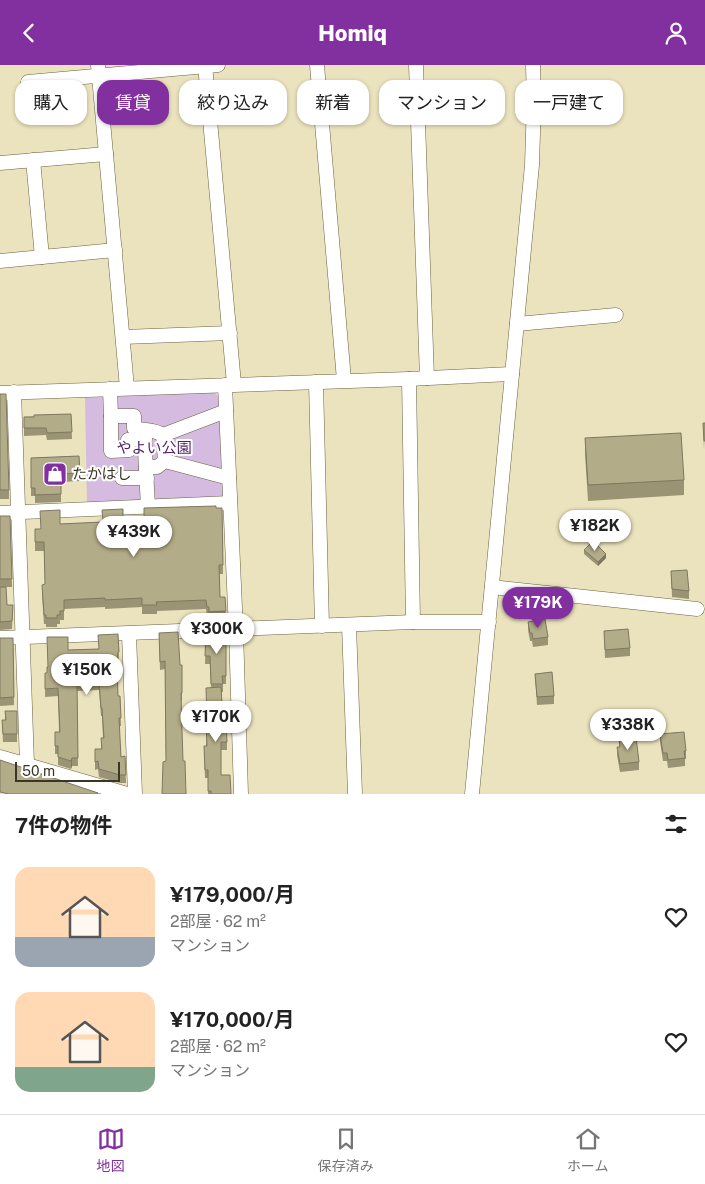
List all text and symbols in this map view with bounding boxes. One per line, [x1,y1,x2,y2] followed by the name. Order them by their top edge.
[15,19,43,47] icon: back
[662,19,690,47] icon: person
[318,20,387,46] text: Homiq
[15,80,87,125] chip: 購入
[97,80,169,125] chip: 賃貸
[179,80,287,125] chip: 絞り込み
[297,80,369,125] chip: 新着
[379,80,505,125] chip: マンション
[515,80,623,125] chip: 一戸建て
[116,439,192,456] park label: やよい公園
[42,461,68,487] shop icon: たかはし
[72,465,131,482] place label: たかはし
[560,509,630,552] pin: ¥182K
[99,515,169,558] pin: ¥439K
[570,516,620,535] text: ¥182K
[107,522,161,541] text: ¥439K
[503,587,573,629] pin: ¥179K
[513,593,563,612] text: ¥179K
[182,613,252,655] pin: ¥300K
[190,619,244,638] text: ¥300K
[52,653,122,696] pin: ¥150K
[62,660,112,679] text: ¥150K
[181,701,251,743] pin: ¥170K
[191,707,241,726] text: ¥170K
[593,709,663,751] pin: ¥338K
[601,715,655,734] text: ¥338K
[15,759,120,782] scale bar
[22,763,55,779] text: 50 m
[662,810,690,838] icon: filters
[15,813,112,838] text: 7件の物件
[170,882,295,907] text: ¥179,000/月
[55,887,115,947] icon: home
[662,903,690,931] icon: heart
[170,912,266,931] text: 2部屋 · 62 m²
[170,936,250,955] text: マンション
[170,1007,295,1032] text: ¥170,000/月
[55,1012,115,1072] icon: home
[662,1028,690,1056] icon: heart
[170,1037,266,1056] text: 2部屋 · 62 m²
[170,1061,250,1080] text: マンション
[97,1125,125,1175] tab: 地図
[318,1125,374,1175] tab: 保存済み
[567,1125,608,1175] tab: ホーム

